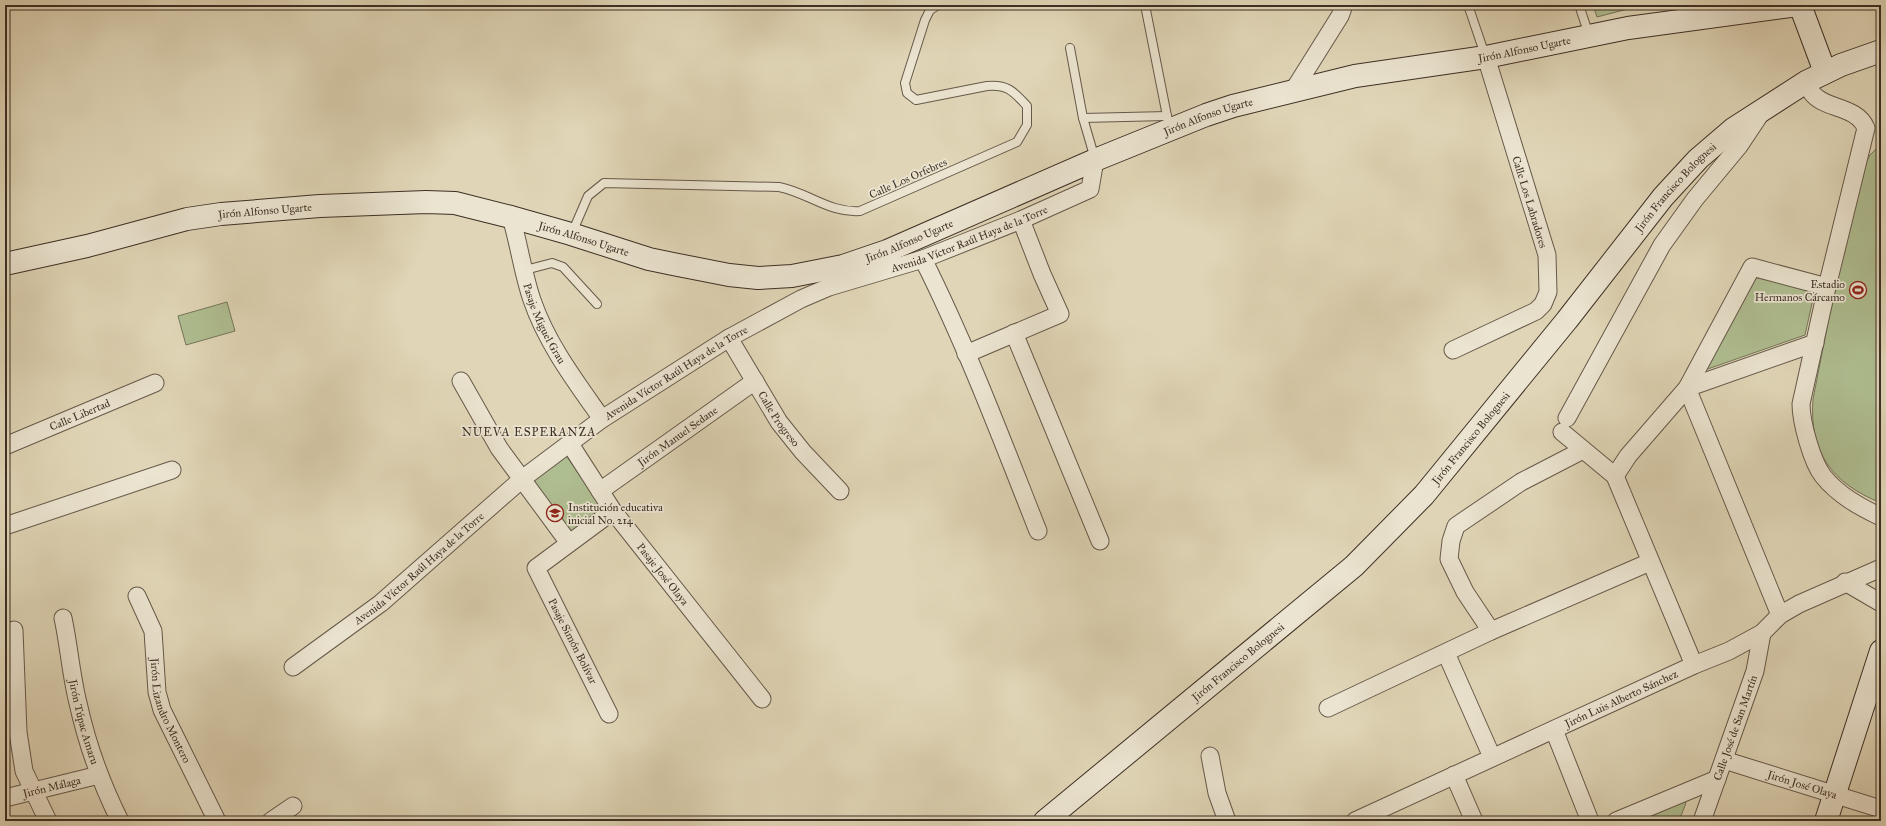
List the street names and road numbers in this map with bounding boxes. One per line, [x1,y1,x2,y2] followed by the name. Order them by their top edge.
[1476,34,1572,66] street label: Jirón Alfonso Ugarte
[1161,95,1255,140] street label: Jirón Alfonso Ugarte
[1632,140,1719,236] street label: Jirón Francisco Bolognesi
[1509,154,1550,250] street label: Calle Los Labradores
[867,155,949,201] street label: Calle Los Orfebres
[216,201,313,222] street label: Jirón Alfonso Ugarte
[889,203,1050,275] street label: Avenida Víctor Raúl Haya de la Torre
[863,217,956,266] street label: Jirón Alfonso Ugarte
[536,219,631,259] street label: Jirón Alfonso Ugarte
[520,282,568,366] street label: Pasaje Miguel Grau
[601,323,750,423] street label: Avenida Víctor Raúl Haya de la Torre
[755,389,802,450] street label: Calle Progreso
[1429,389,1513,489] street label: Jirón Francisco Bolognesi
[48,396,112,434] street label: Calle Libertad
[634,403,721,471] street label: Jirón Manuel Sedane
[351,509,487,628] street label: Avenida Víctor Raúl Haya de la Torre
[634,541,691,608] street label: Pasaje José Olaya
[545,596,600,687] street label: Pasaje Simón Bolívar
[1189,620,1287,706] street label: Jirón Francisco Bolognesi
[147,657,193,766] street label: Jirón Lizandro Montero
[1562,667,1680,732] street label: Jirón Luis Alberto Sánchez
[1711,673,1760,782] street label: Calle José de San Martín
[65,677,101,766] street label: Jirón Túpac Amaru
[1765,768,1839,802] street label: Jirón José Olaya
[21,774,82,802] street label: Jirón Málaga

